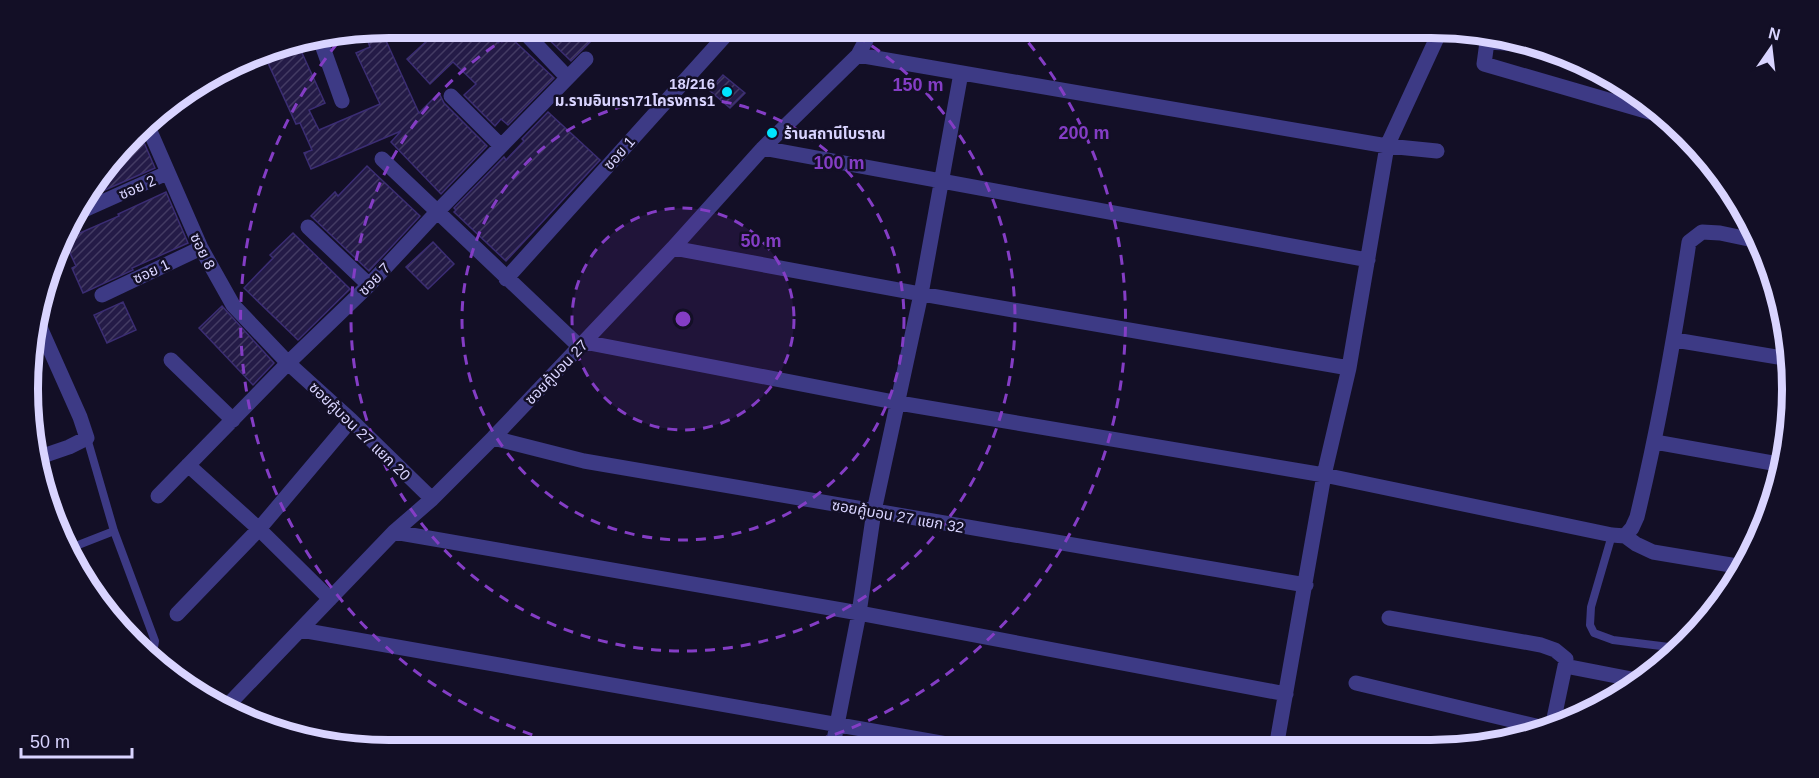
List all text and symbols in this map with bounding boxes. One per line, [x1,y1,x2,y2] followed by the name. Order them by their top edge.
[1741,18,1801,78] north arrow
[1767,24,1782,44] text: N
[555,75,715,109] place label: 18/216 ม.รามอินทรา71โครงการ1
[892,75,944,95] text: 150 m
[720,85,734,99] marker: 18/216 ม.รามอินทรา71โครงการ1
[1058,123,1110,143] text: 200 m
[784,125,886,142] place label: ร้านสถานีโบราณ
[765,126,779,140] marker: ร้านสถานีโบราณ
[600,133,638,173] street label: ซอย 1
[813,153,865,173] text: 100 m
[116,171,158,203] street label: ซอย 2
[187,230,219,272] street label: ซอย 8
[740,231,782,251] text: 50 m
[130,255,172,287] street label: ซอย 1
[355,259,393,299] street label: ซอย 7
[673,309,693,329] centre of rings
[521,336,592,408] street label: ซอยคู้บอน 27
[305,378,414,484] street label: ซอยคู้บอน 27 แยก 20
[830,496,965,537] street label: ซอยคู้บอน 27 แยก 32
[21,721,132,759] scale bar
[30,732,70,752] text: 50 m

